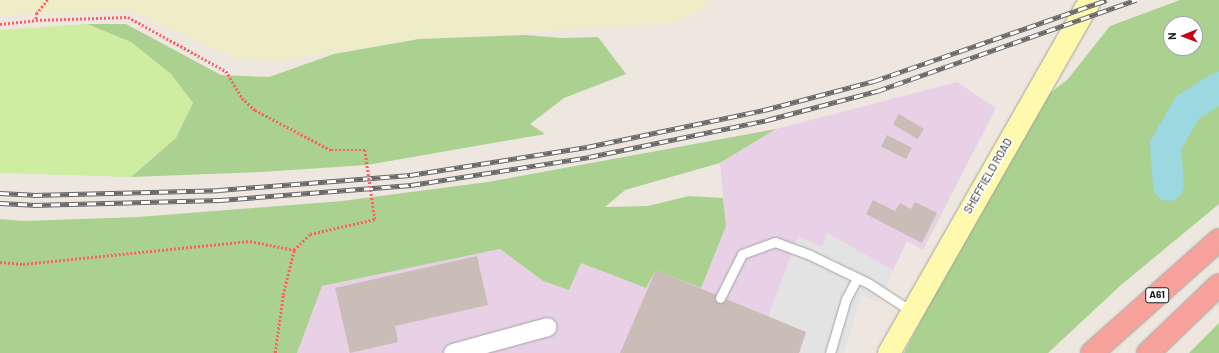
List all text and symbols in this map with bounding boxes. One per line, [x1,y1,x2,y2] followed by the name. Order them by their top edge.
[1163,16,1203,56] north arrow
[1165,32,1178,40] text: N
[961,136,1015,216] street label: SHEFFIELD ROAD
[1145,287,1169,303] road number: A61

